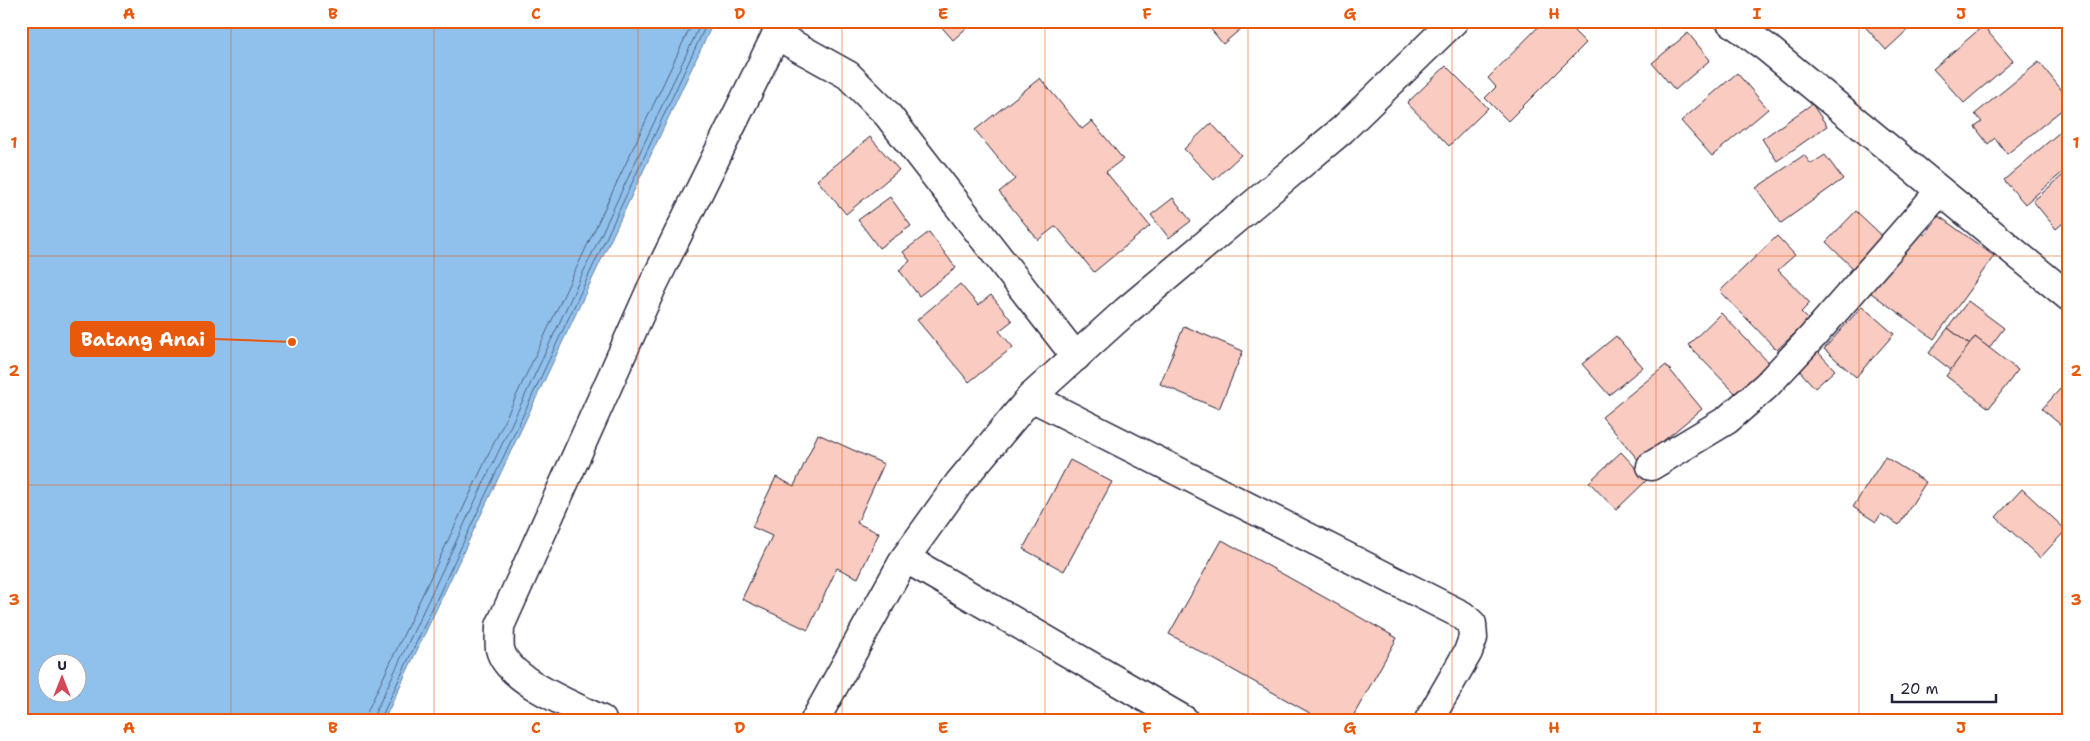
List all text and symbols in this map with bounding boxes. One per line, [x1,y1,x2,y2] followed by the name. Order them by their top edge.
[123,3,135,24] text: A
[328,3,338,24] text: B
[531,3,541,24] text: C
[734,3,746,24] text: D
[938,3,948,24] text: E
[1142,3,1152,24] text: F
[1344,3,1357,24] text: G
[1548,3,1560,24] text: H
[1753,3,1762,24] text: I
[1956,3,1966,24] text: J
[10,132,18,153] text: 1
[2072,132,2080,153] text: 1
[71,322,214,356] callout: Batang Anai
[81,327,205,352] text: Batang Anai
[8,360,20,381] text: 2
[2070,360,2082,381] text: 2
[8,589,20,610] text: 3
[2070,589,2082,610] text: 3
[38,654,88,704] north arrow
[57,656,67,674] text: U
[1892,671,1996,703] scale bar
[1900,679,1939,699] text: 20 m
[123,717,135,738] text: A
[328,717,338,738] text: B
[531,717,541,738] text: C
[734,717,746,738] text: D
[938,717,948,738] text: E
[1142,717,1152,738] text: F
[1344,717,1357,738] text: G
[1548,717,1560,738] text: H
[1753,717,1762,738] text: I
[1956,717,1966,738] text: J

